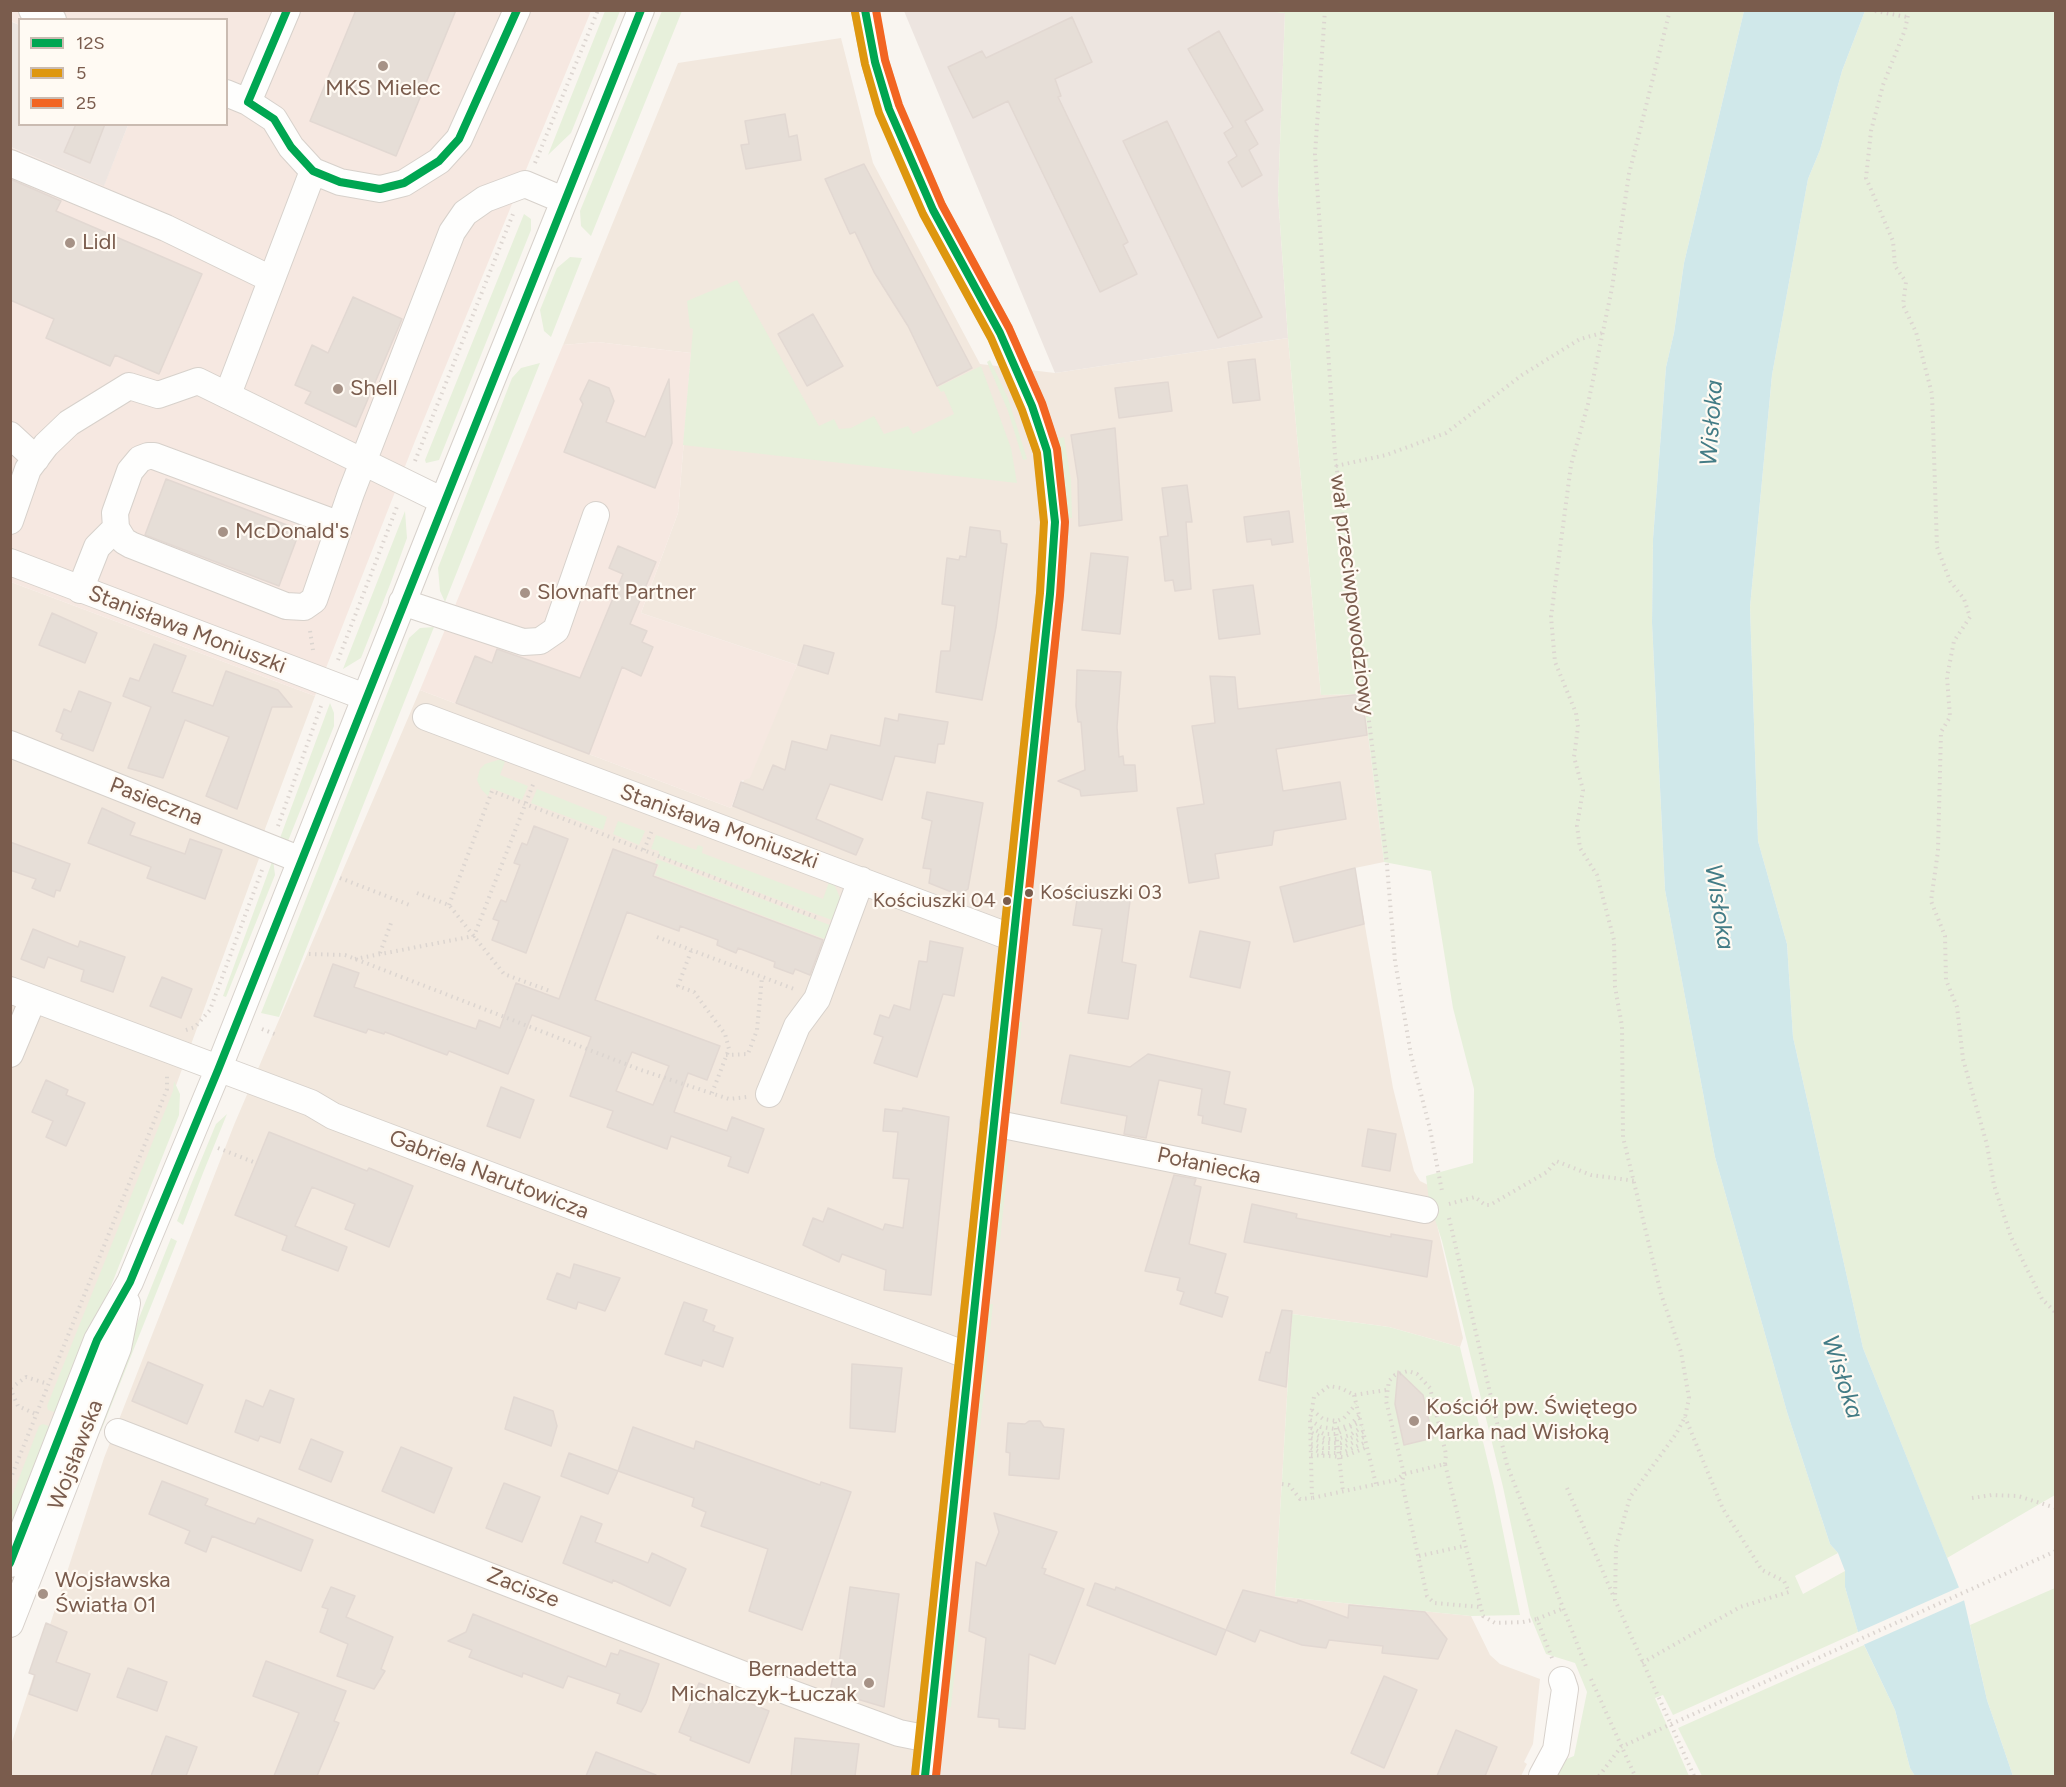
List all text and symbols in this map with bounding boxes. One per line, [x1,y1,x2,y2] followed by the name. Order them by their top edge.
[18,18,228,126] legend
[76,32,105,54] text: 12S
[376,59,390,73] marker: MKS Mielec
[76,62,86,84] text: 5
[325,76,441,102] place label: MKS Mielec
[76,92,96,114] text: 25
[82,230,116,256] place label: Lidl
[63,236,77,250] marker: Lidl
[350,376,397,402] place label: Shell
[1695,379,1729,467] water label: Wisłoka
[331,382,345,396] marker: Shell
[1324,473,1380,717] street label: wał przeciwpowodziowy
[235,519,349,545] place label: McDonald's
[216,525,230,539] marker: McDonald's
[85,580,289,680] street label: Stanisława Moniuszki
[537,580,696,606] place label: Slovnaft Partner
[518,586,532,600] marker: Slovnaft Partner
[106,772,206,832] street label: Pasieczna
[616,779,822,875] street label: Stanisława Moniuszki
[1698,862,1740,952] water label: Wisłoka
[1040,881,1162,905] place label: Kościuszki 03
[1023,887,1035,899] marker: Kościuszki 03
[873,889,996,913] place label: Kościuszki 04
[1001,895,1013,907] marker: Kościuszki 04
[385,1125,593,1225] street label: Gabriela Narutowicza
[1155,1142,1263,1190] street label: Połaniecka
[1815,1332,1869,1422] water label: Wisłoka
[1426,1395,1638,1446] place label: Kościół pw. Świętego Marka nad Wisłoką
[43,1396,109,1514] street label: Wojsławska
[1407,1414,1421,1428] marker: Kościół pw. Świętego Marka nad Wisłoką
[483,1562,563,1614] street label: Zacisze
[55,1568,171,1620] place label: Wojsławska Światła 01
[36,1587,50,1601] marker: Wojsławska Światła 01
[671,1657,857,1708] place label: Bernadetta Michalczyk-Łuczak
[862,1676,876,1690] marker: Bernadetta Michalczyk-Łuczak

